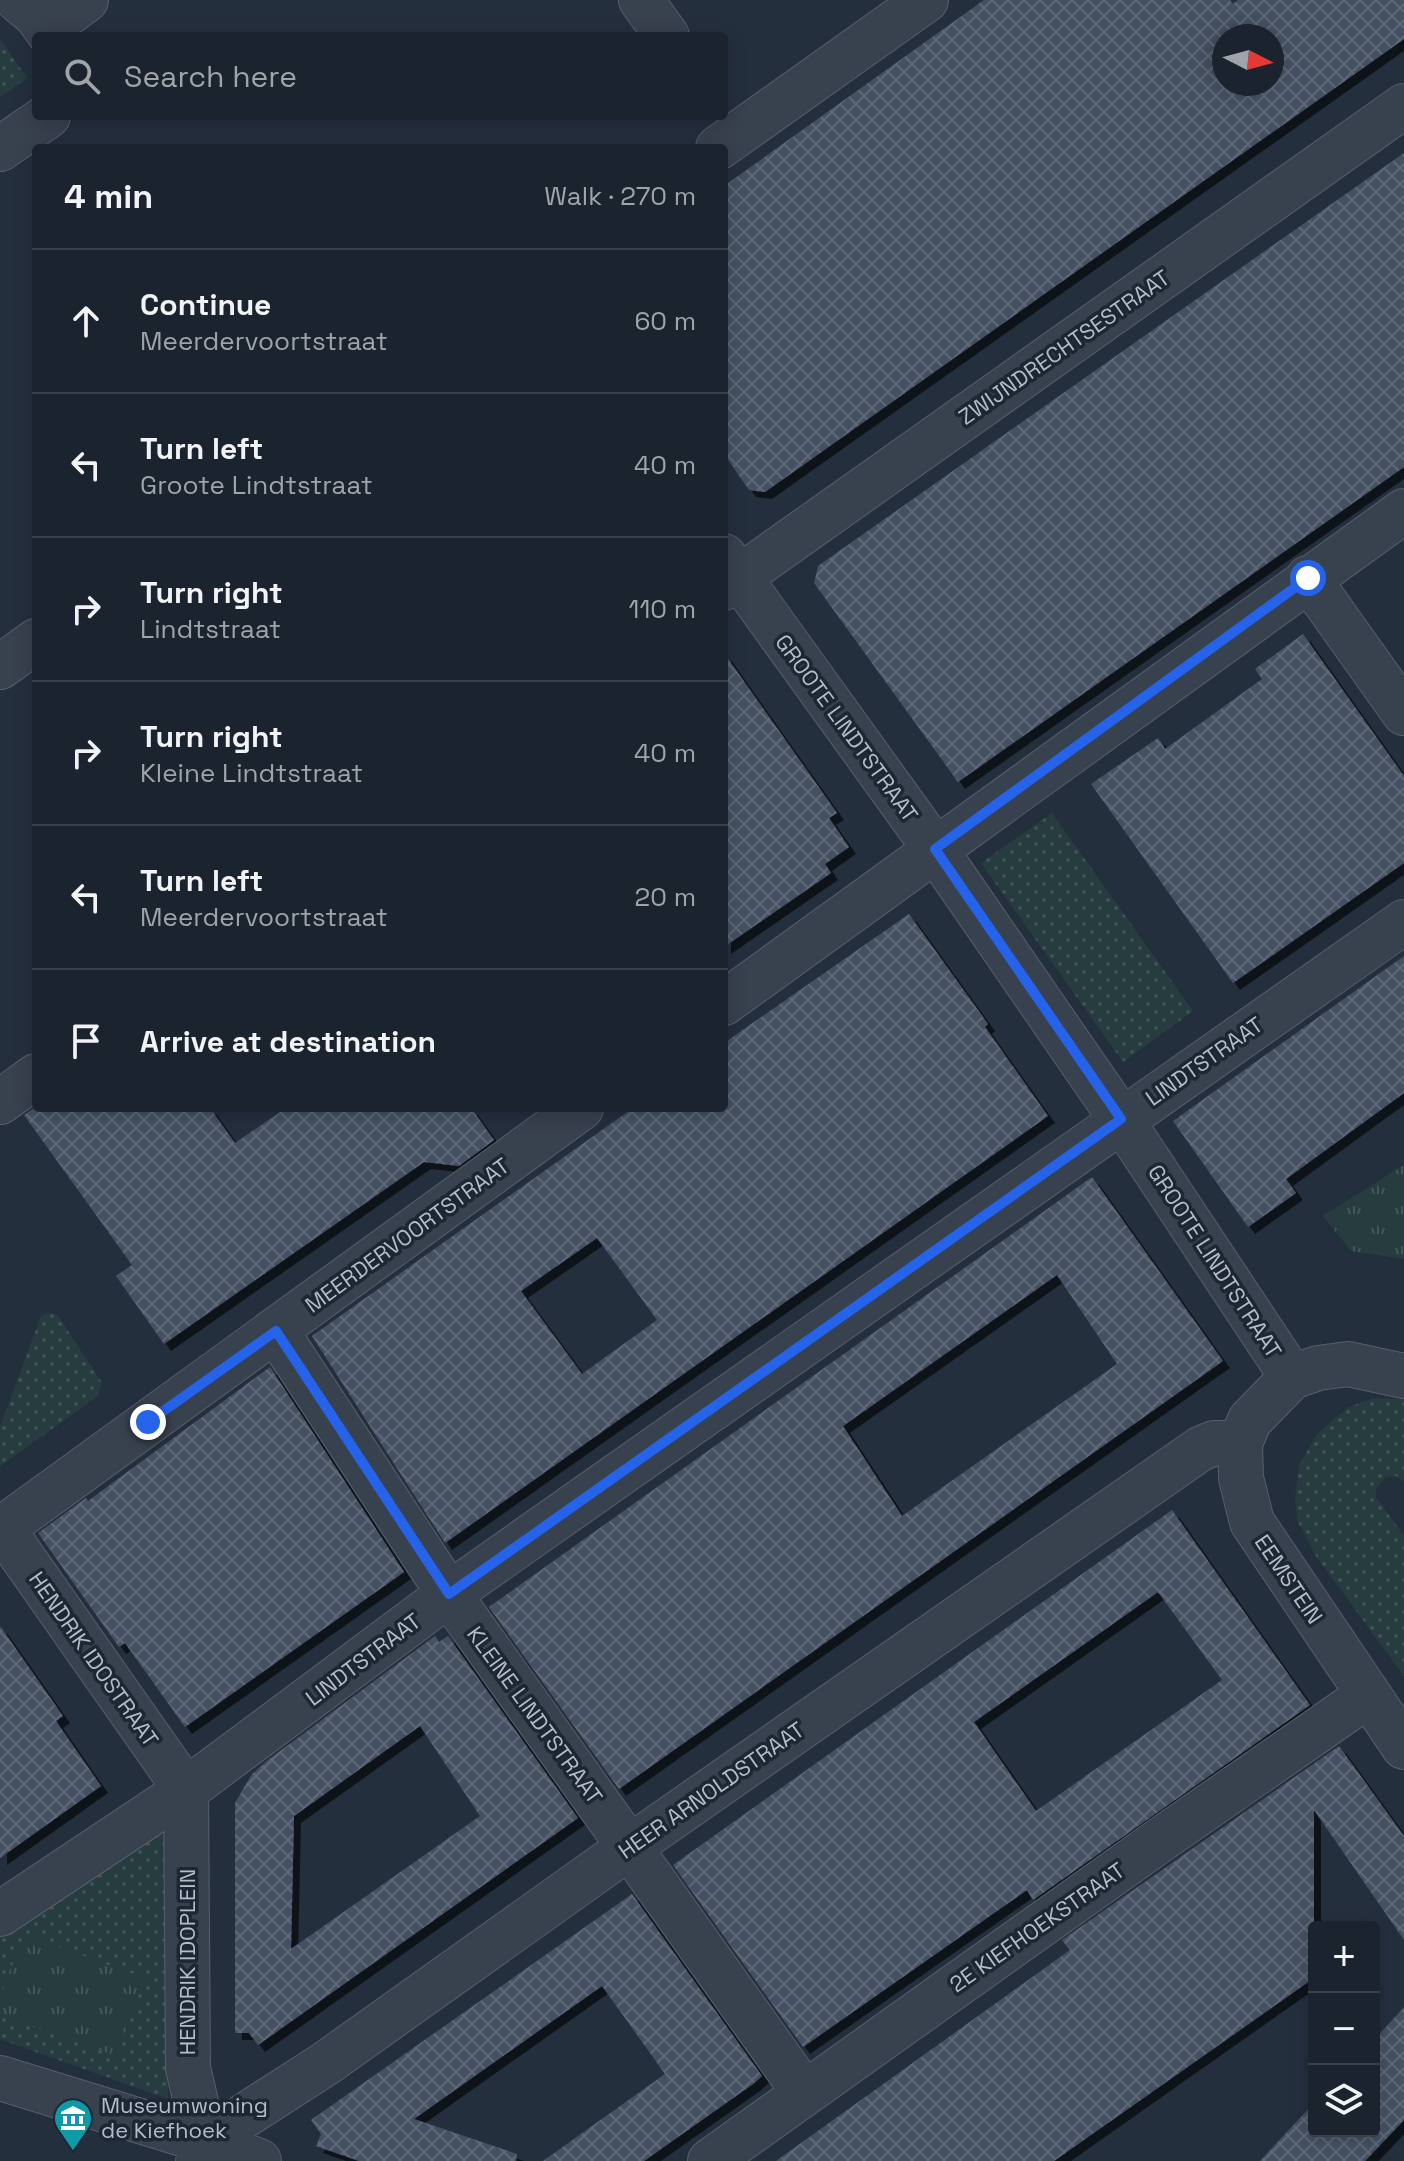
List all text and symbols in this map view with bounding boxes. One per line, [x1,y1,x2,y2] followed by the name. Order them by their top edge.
[1212,24,1284,96] north arrow
[32,32,728,120] search box
[60,54,104,98] icon: search
[124,57,297,96] text: Search here
[64,175,153,218] text: 4 min
[544,179,696,213] text: Walk · 270 m
[953,263,1175,431] street label: ZWIJNDRECHTSESTRAAT
[140,285,271,324] text: Continue
[64,299,108,343] icon: ahead
[634,304,696,338] text: 60 m
[140,324,388,358] text: Meerdervoortstraat
[140,429,263,468] text: Turn left
[64,443,108,487] icon: left
[634,448,696,482] text: 40 m
[140,468,373,502] text: Groote Lindtstraat
[1290,560,1326,596] route start
[140,573,283,612] text: Turn right
[64,587,108,631] icon: right
[629,592,696,626] text: 110 m
[140,612,281,646] text: Lindtstraat
[769,629,925,827] street label: GROOTE LINDTSTRAAT
[140,717,283,756] text: Turn right
[64,731,108,775] icon: right
[634,736,696,770] text: 40 m
[140,756,363,790] text: Kleine Lindtstraat
[140,861,263,900] text: Turn left
[64,875,108,919] icon: left
[635,880,696,914] text: 20 m
[140,900,388,934] text: Meerdervoortstraat
[1140,1010,1268,1112] street label: LINDTSTRAAT
[64,1019,108,1063] icon: arrive
[140,1022,436,1061] text: Arrive at destination
[299,1151,515,1319] street label: MEERDERVOORTSTRAAT
[1142,1159,1288,1363] street label: GROOTE LINDTSTRAAT
[130,1404,166,1440] route end
[1249,1529,1329,1629] street label: EEMSTEIN
[23,1566,165,1752] street label: HENDRIK IDOSTRAAT
[300,1607,426,1711] street label: LINDTSTRAAT
[461,1621,609,1809] street label: KLEINE LINDTSTRAAT
[613,1715,809,1865] street label: HEER ARNOLDSTRAAT
[944,1856,1130,1998] street label: 2E KIEFHOEKSTRAAT
[173,1869,201,2055] street label: HENDRIK IDOPLEIN
[1308,1921,1380,2137] map controls
[1308,1921,1380,1993] button: +
[1308,1993,1380,2065] button: −
[1308,2065,1380,2137] button: layers
[101,2091,268,2144] place label: Museumwoning de Kiefhoek
[52,2097,94,2152] museum icon: Museumwoning de Kiefhoek

